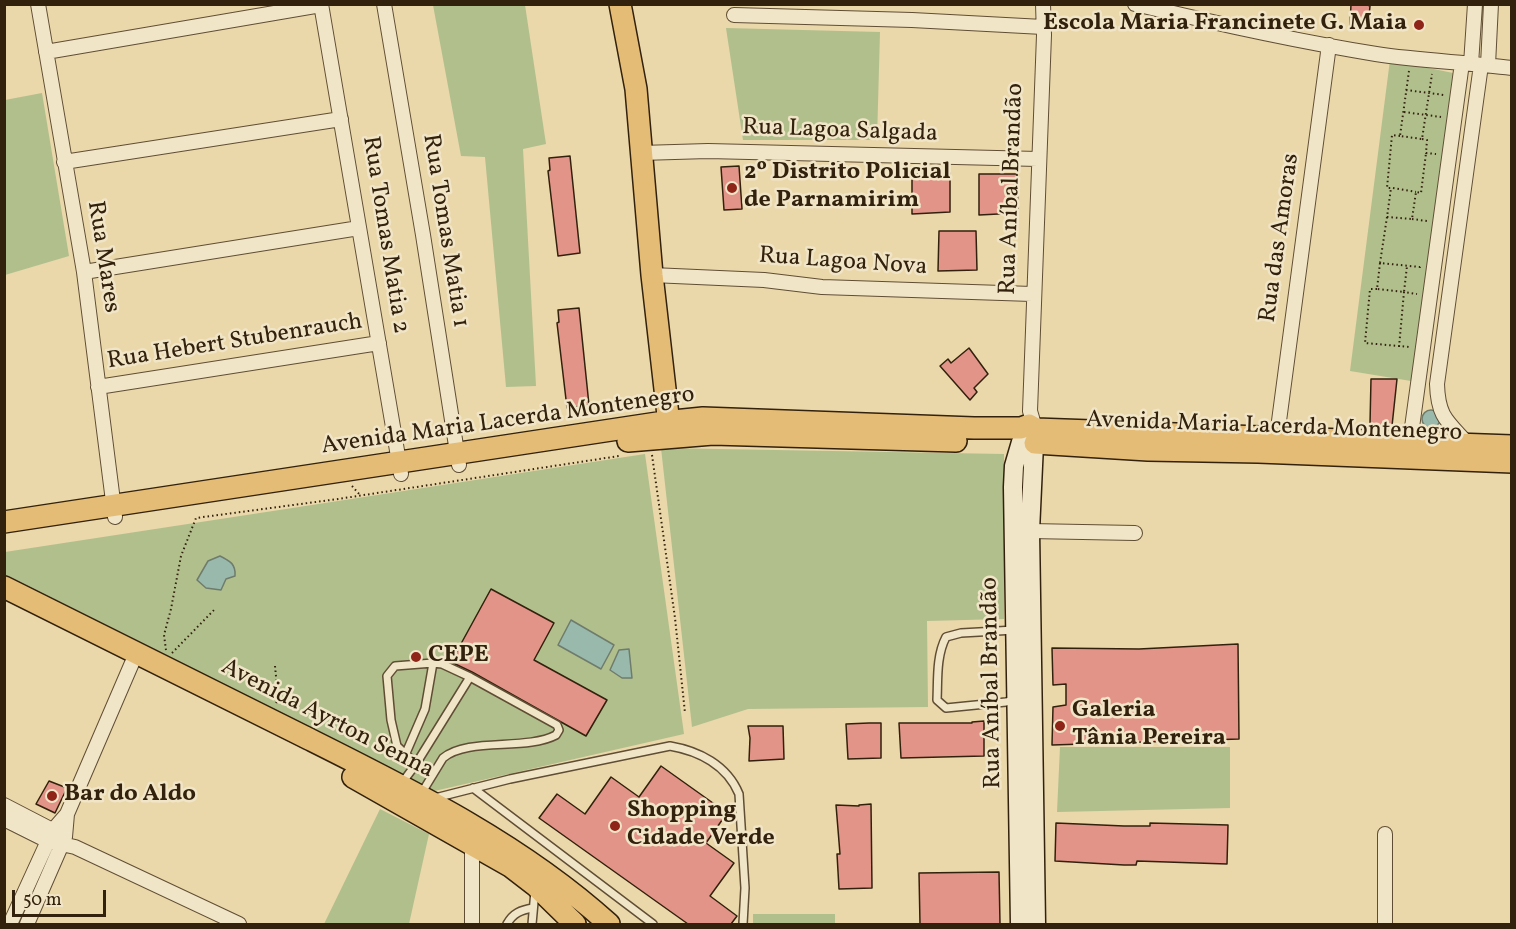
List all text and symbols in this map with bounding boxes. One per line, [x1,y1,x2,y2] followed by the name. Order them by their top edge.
[1043,11,1407,39] place label: Escola Maria Francinete G. Maia
[1412,18,1426,32] marker: Escola Maria Francinete G. Maia
[995,83,1031,295] street label: Rua Aníbal Brandão
[742,114,938,150] street label: Rua Lagoa Salgada
[414,132,474,330] street label: Rua Tomas Matia 1
[354,134,414,336] street label: Rua Tomas Matia 2
[1255,152,1307,324] street label: Rua das Amoras
[744,160,951,216] place label: 2º Distrito Policial de Parnamirim
[725,181,739,195] marker: 2º Distrito Policial de Parnamirim
[79,199,125,315] street label: Rua Mares
[758,243,928,283] street label: Rua Lagoa Nova
[105,309,365,377] street label: Rua Hebert Stubenrauch
[320,382,696,462] street label: Avenida Maria Lacerda Montenegro
[1085,407,1463,449] street label: Avenida Maria Lacerda Montenegro
[977,577,1009,789] street label: Rua Aníbal Brandão
[428,643,489,671] place label: CEPE
[409,650,423,664] marker: CEPE
[216,654,438,786] street label: Avenida Ayrton Senna
[1072,698,1226,754] place label: Galeria Tânia Pereira
[1053,719,1067,733] marker: Galeria Tânia Pereira
[64,782,196,810] place label: Bar do Aldo
[45,789,59,803] marker: Bar do Aldo
[627,798,775,854] place label: Shopping Cidade Verde
[608,819,622,833] marker: Shopping Cidade Verde
[15,878,110,916] scale bar
[23,888,62,913] text: 50 m

